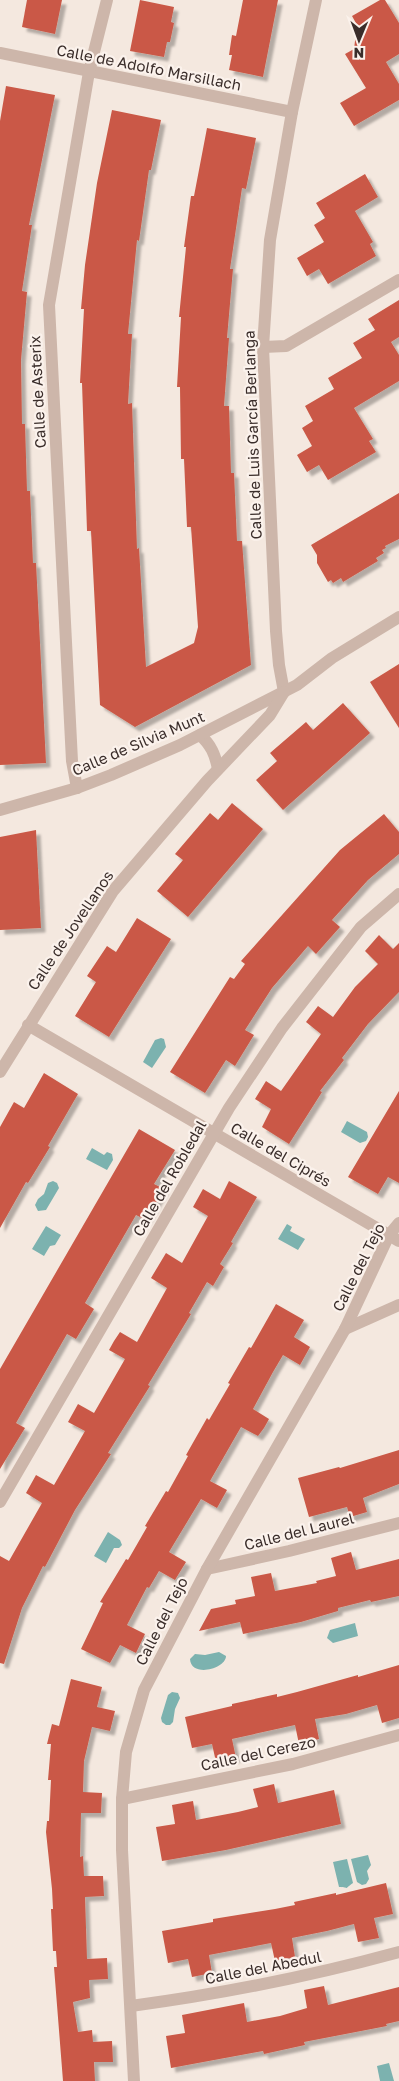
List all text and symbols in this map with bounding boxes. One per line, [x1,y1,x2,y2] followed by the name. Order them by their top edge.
[334,15,384,65] north arrow
[55,40,243,94] street label: Calle de Adolfo Marsillach
[353,45,364,62] text: N
[239,330,265,540] street label: Calle de Luis García Berlanga
[25,335,49,449] street label: Calle de Asterix
[69,707,207,779] street label: Calle de Silvia Munt
[23,867,117,993] street label: Calle de Jovellanos
[128,1117,210,1239] street label: Calle del Robledal
[228,1118,334,1190] street label: Calle del Ciprés
[328,1220,388,1314] street label: Calle del Tejo
[242,1509,356,1553] street label: Calle del Laurel
[131,1574,191,1668] street label: Calle del Tejo
[199,1732,317,1774] street label: Calle del Cerezo
[203,1947,323,1987] street label: Calle del Abedul

